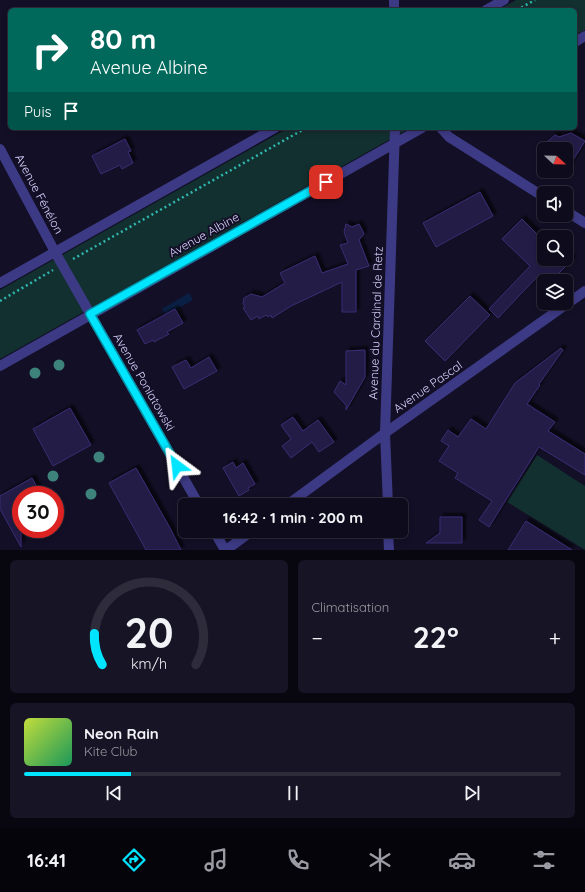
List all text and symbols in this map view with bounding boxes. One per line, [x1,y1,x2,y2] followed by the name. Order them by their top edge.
[90,21,156,56] text: 80 m
[24,24,76,76] icon: right
[90,56,208,79] text: Avenue Albine
[60,100,82,122] icon: arrive
[24,102,52,121] text: Puis
[537,142,573,178] north arrow
[537,142,573,310] map controls
[12,151,67,236] street label: Avenue Fénélon
[309,165,343,199] pin
[315,171,337,193] icon: arrive
[537,186,573,222] button: sound
[166,209,242,260] street label: Avenue Albine
[537,230,573,266] button: search
[365,246,386,400] street label: Avenue du Cardinal de Retz
[537,274,573,310] button: layers
[110,330,178,433] street label: Avenue Poniatowski
[390,357,465,416] street label: Avenue Pascal
[156,445,198,487] position arrow
[12,486,64,538] speed limit sign: 30
[223,508,363,527] text: 16:42 · 1 min · 200 m
[312,599,389,615] text: Climatisation
[124,605,173,657] text: 20
[413,618,459,656] text: 22°
[312,624,323,652] text: −
[549,624,561,652] text: +
[131,654,167,672] text: km/h
[84,724,159,743] text: Neon Rain
[84,743,137,759] text: Kite Club
[103,782,125,804] icon: previous
[282,782,304,804] icon: pause
[461,782,483,804] icon: next
[120,846,148,874] icon: directions
[202,846,230,874] icon: music
[284,846,312,874] icon: phone
[366,846,394,874] icon: climate
[448,846,476,874] icon: car
[530,846,558,874] icon: filters
[27,849,66,872] text: 16:41

